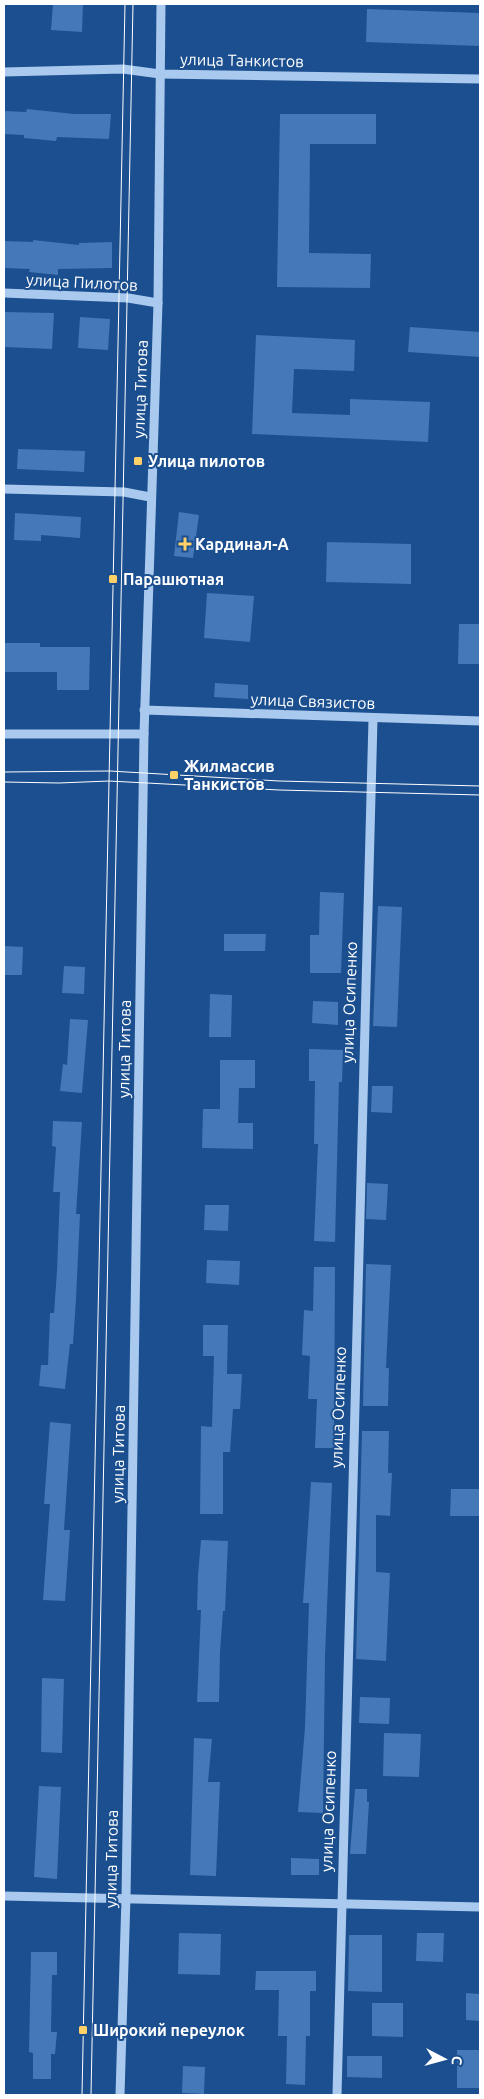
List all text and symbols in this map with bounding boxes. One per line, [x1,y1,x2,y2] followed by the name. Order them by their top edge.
[180,50,304,70] street label: улица Танкистов
[26,270,138,294] street label: улица Пилотов
[129,339,151,439] street label: улица Титова
[148,452,265,470] place label: Улица пилотов
[132,455,144,467] marker: Улица пилотов
[195,535,289,553] place label: Кардинал-А
[179,538,191,550] marker: Кардинал-А
[123,570,224,588] place label: Парашютная
[107,573,119,585] marker: Парашютная
[250,690,376,712] street label: улица Связистов
[184,757,275,793] place label: Жилмассив Танкистов
[168,769,180,781] marker: Жилмассив Танкистов
[338,941,360,1063] street label: улица Осипенко
[114,1000,134,1098] street label: улица Титова
[327,1346,349,1468] street label: улица Осипенко
[108,1405,128,1503] street label: улица Титова
[317,1750,339,1872] street label: улица Осипенко
[101,1810,121,1908] street label: улица Титова
[93,2021,245,2039] place label: Широкий переулок
[77,2024,89,2036] marker: Широкий переулок
[419,2034,469,2084] north arrow
[448,2055,465,2066] text: С

